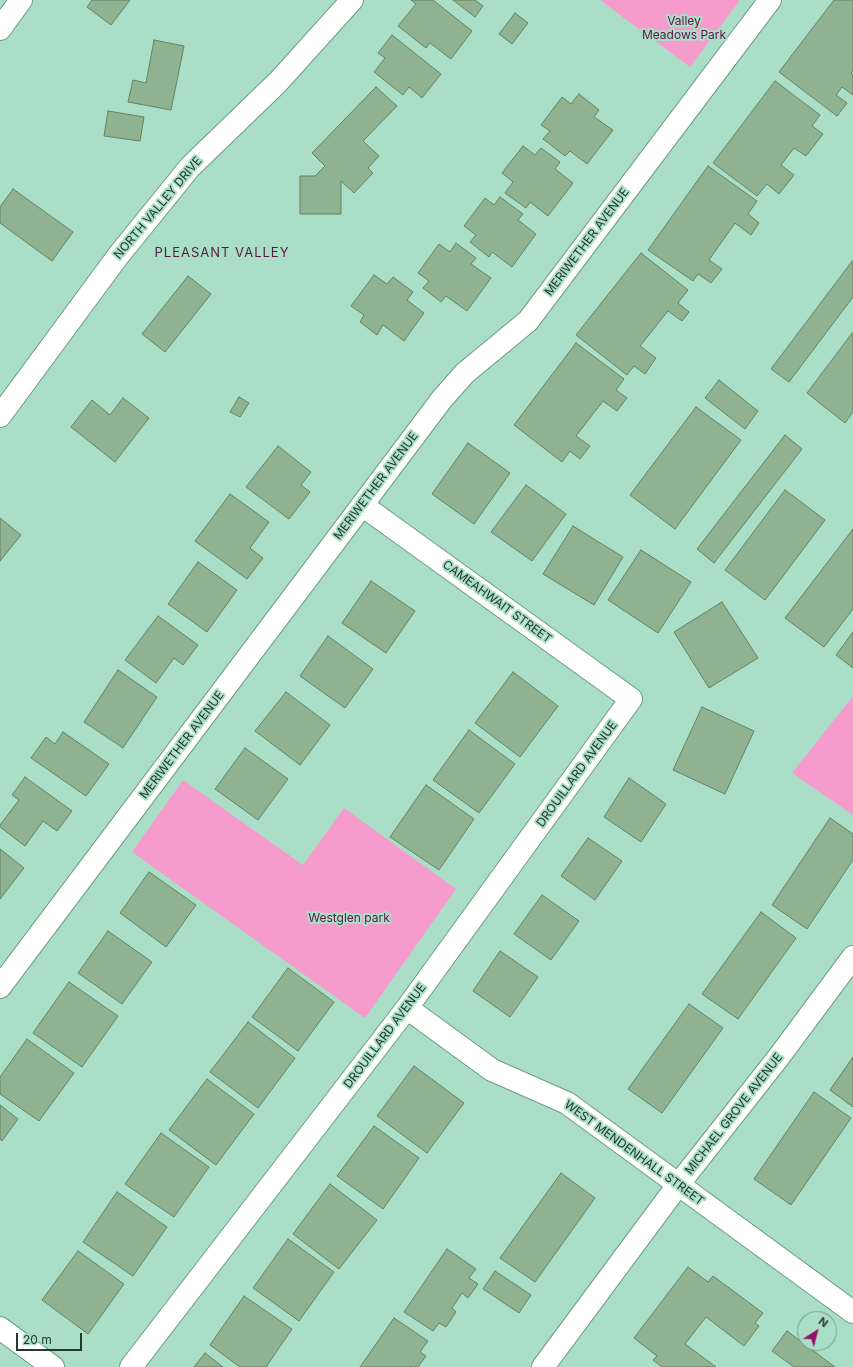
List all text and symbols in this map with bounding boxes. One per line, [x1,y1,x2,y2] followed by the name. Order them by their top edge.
[642,14,726,42] park label: Valley Meadows Park
[111,154,205,262] street label: NORTH VALLEY DRIVE
[542,185,632,299] street label: MERIWETHER AVENUE
[155,245,289,261] district label: PLEASANT VALLEY
[331,429,421,543] street label: MERIWETHER AVENUE
[440,558,554,646] street label: CAMEAHWAIT STREET
[137,688,227,802] street label: MERIWETHER AVENUE
[534,718,620,830] street label: DROUILLARD AVENUE
[308,911,390,925] park label: Westglen park
[341,981,429,1091] street label: DROUILLARD AVENUE
[682,1051,786,1177] street label: MICHAEL GROVE AVENUE
[561,1097,707,1209] street label: WEST MENDENHALL STREET
[797,1311,837,1351] north arrow
[816,1314,831,1330] text: N
[18,1325,84,1351] scale bar
[23,1332,52,1347] text: 20 m

